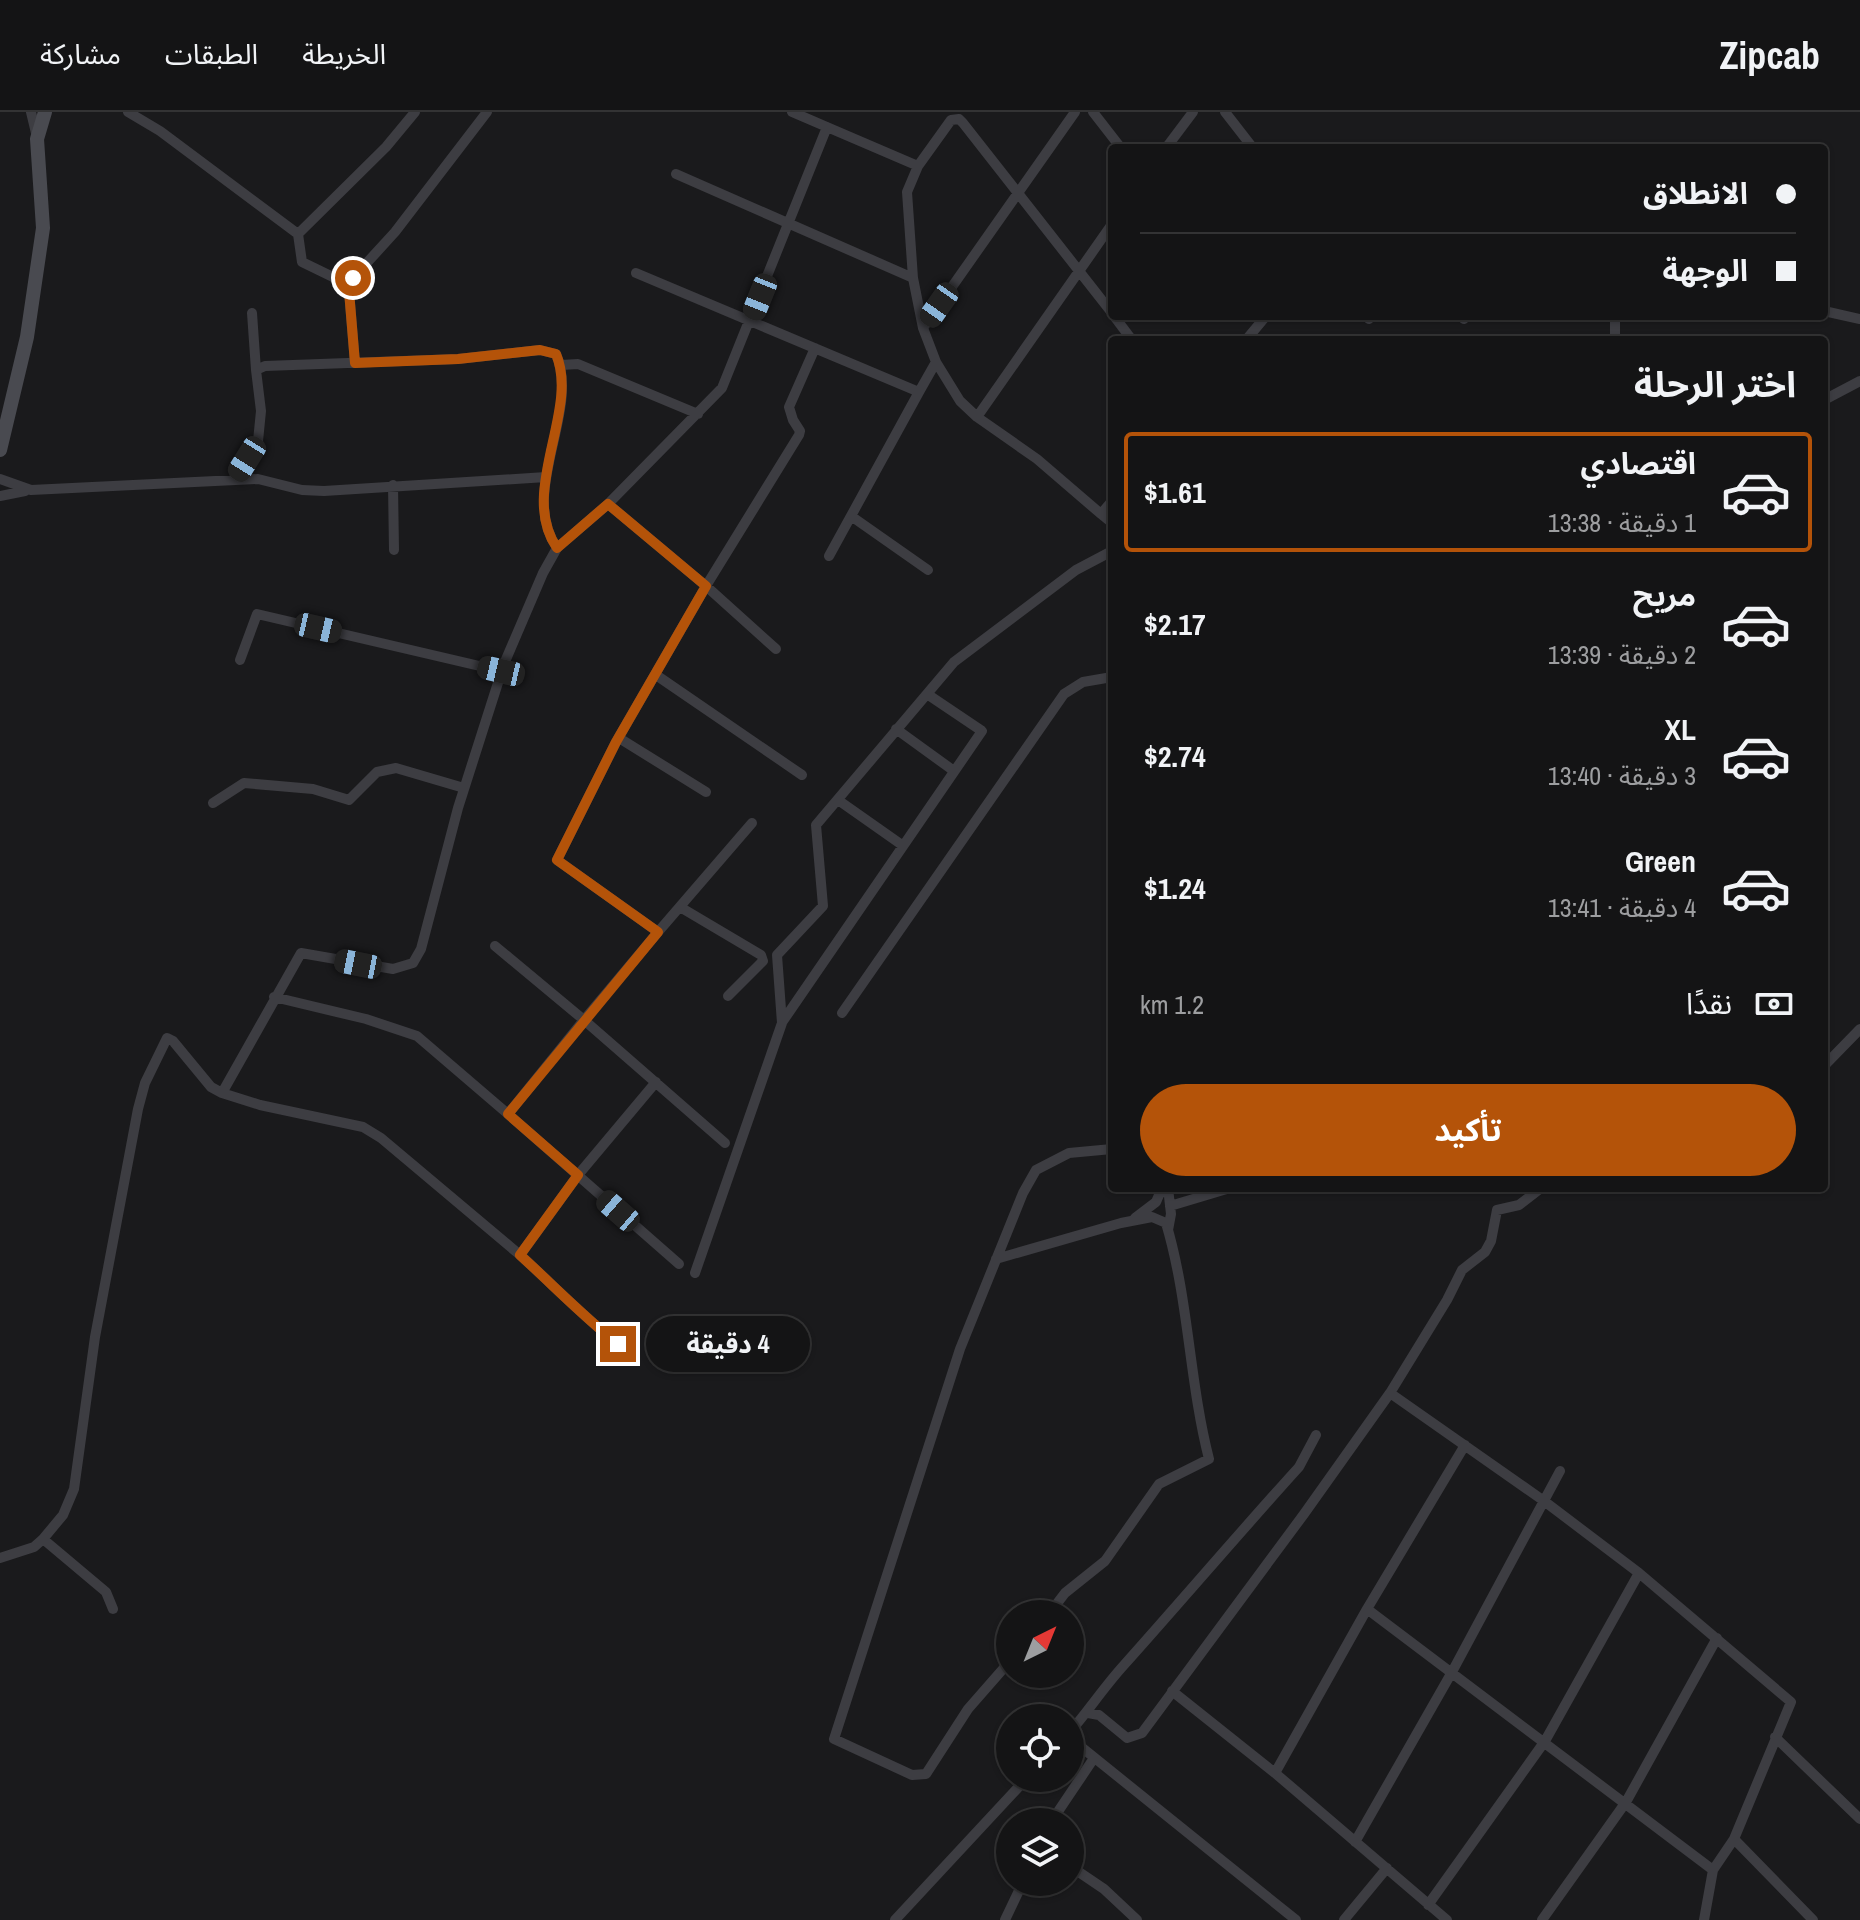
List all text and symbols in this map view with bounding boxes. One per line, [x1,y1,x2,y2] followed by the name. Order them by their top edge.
[1720,30,1820,81] text: Zipcab
[40,35,121,73] text: مشاركة
[165,35,258,73] text: الطبقات
[302,35,386,73] text: الخريطة
[1643,173,1748,213] text: الانطلاق
[1663,250,1748,290] text: الوجهة
[335,260,371,296] route start
[740,270,780,324] car
[915,278,963,332] car
[1634,360,1796,408] text: اختر الرحلة
[224,432,270,486] car
[1581,443,1696,483] text: اقتصادي
[1720,456,1792,528] icon: car
[1144,472,1206,512] text: $1.61
[1548,505,1696,540] text: 1 دقيقة · 13:38
[1633,575,1696,615] text: مريح
[1720,588,1792,660] icon: car
[1144,604,1206,644] text: $2.17
[292,611,344,645] car
[1548,637,1696,672] text: 2 دقيقة · 13:39
[475,654,527,688] car
[1665,709,1696,749] text: XL
[1720,720,1792,792] icon: car
[1144,736,1206,776] text: $2.74
[1548,758,1696,793] text: 3 دقيقة · 13:40
[1625,841,1696,881] text: Green
[1720,852,1792,924] icon: car
[1144,868,1206,908] text: $1.24
[1548,890,1696,925] text: 4 دقيقة · 13:41
[332,948,384,980] car
[1752,982,1796,1026] icon: cash
[1686,983,1732,1023] text: نقدًا
[1140,987,1204,1022] text: 1.2 km
[1140,1084,1796,1176] button: تأكيد
[592,1186,644,1236] car
[646,1316,810,1372] callout: 4 دقيقة
[600,1326,636,1362] route end
[686,1326,770,1361] text: 4 دقيقة
[996,1600,1084,1688] north arrow
[996,1600,1084,1896] map controls
[996,1704,1084,1792] button: locate
[996,1808,1084,1896] button: layers

